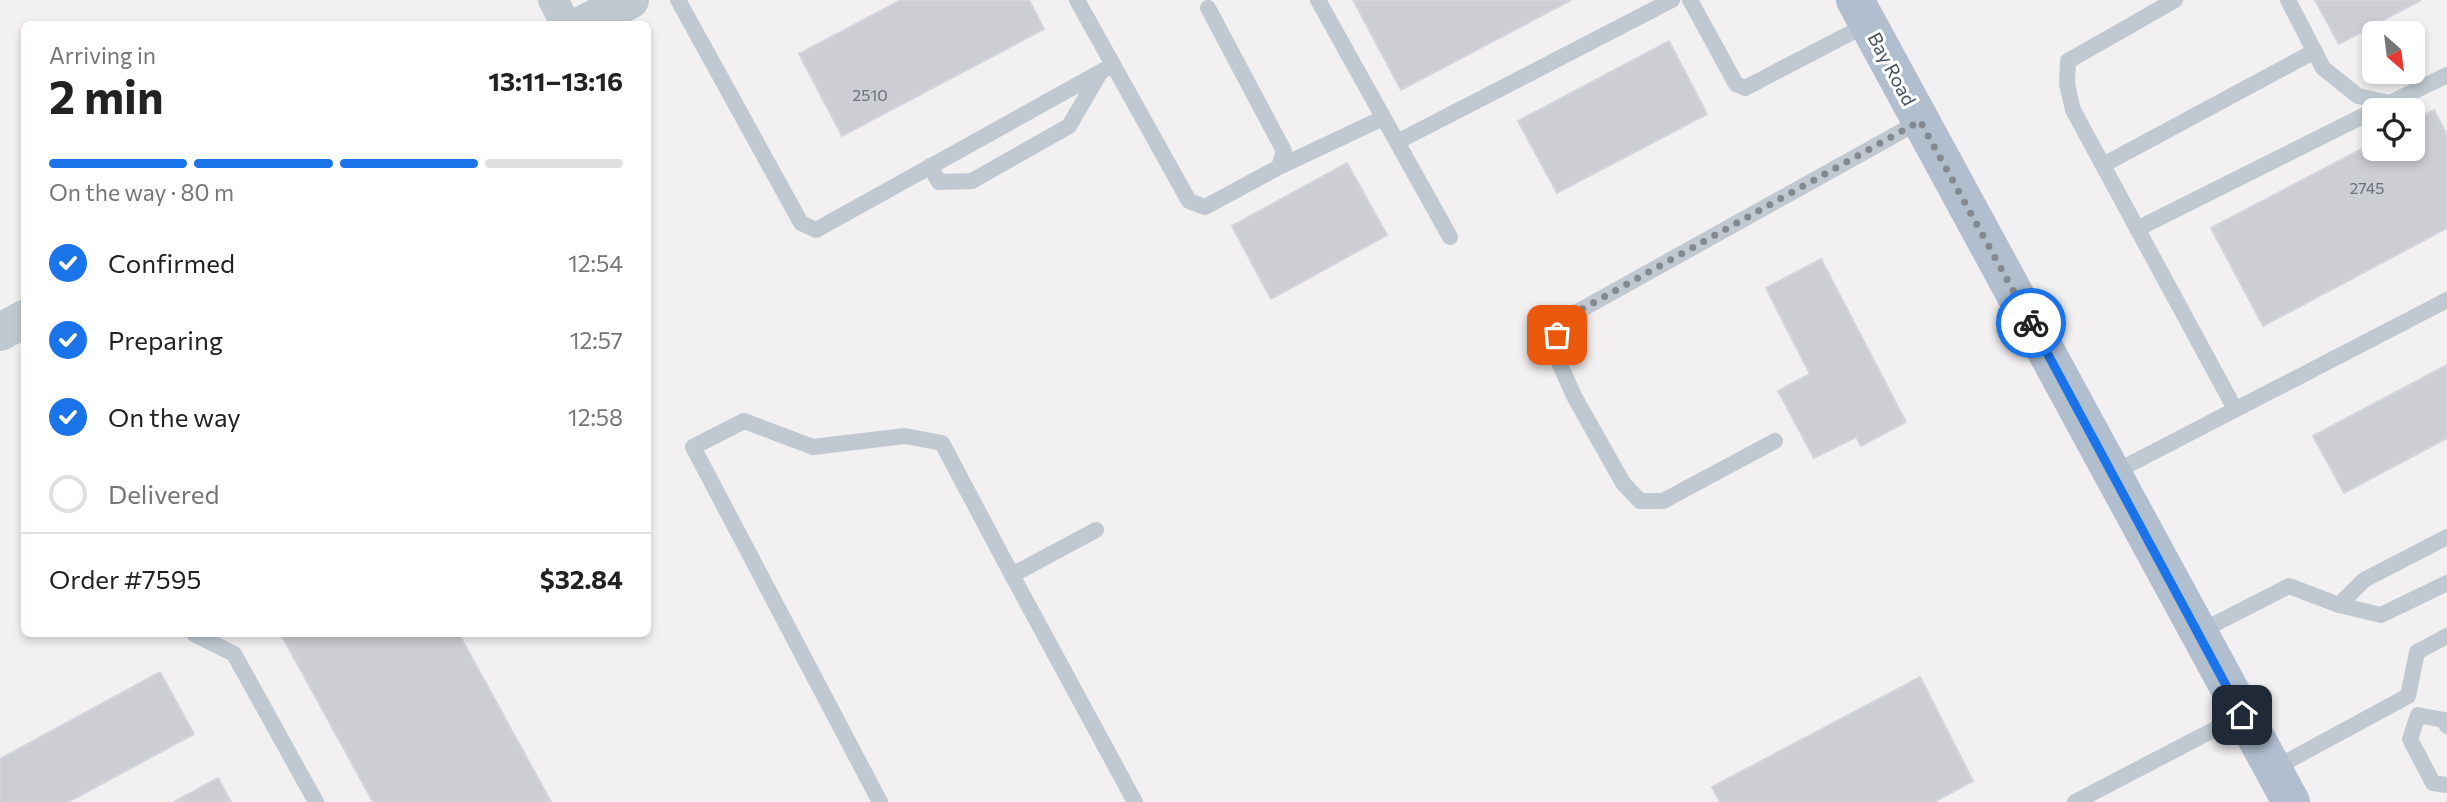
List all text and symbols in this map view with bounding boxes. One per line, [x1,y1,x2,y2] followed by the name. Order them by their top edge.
[2362,21,2426,84] north arrow
[2362,21,2425,161] map controls
[1864,28,1921,109] street label: Bay Road
[49,41,156,69] text: Arriving in
[488,65,623,96] text: 13:11–13:16
[49,67,164,123] text: 2 min
[852,85,888,104] house number: 2510
[2362,98,2425,161] button: locate
[49,178,234,206] text: On the way · 80 m
[2349,178,2385,197] house number: 2745
[49,244,87,282] icon: check
[108,247,235,278] text: Confirmed
[568,249,623,277] text: 12:54
[1996,288,2066,358] courier
[2012,304,2050,342] icon: bike
[1527,305,1587,365] pin
[1538,316,1576,354] icon: bag
[49,321,87,359] icon: check
[108,324,223,355] text: Preparing
[570,326,623,354] text: 12:57
[49,398,87,436] icon: check
[108,401,241,432] text: On the way
[568,403,623,431] text: 12:58
[108,478,219,509] text: Delivered
[49,563,201,594] text: Order #7595
[540,563,623,594] text: $32.84
[2212,685,2272,745] pin
[2223,696,2261,734] icon: home

